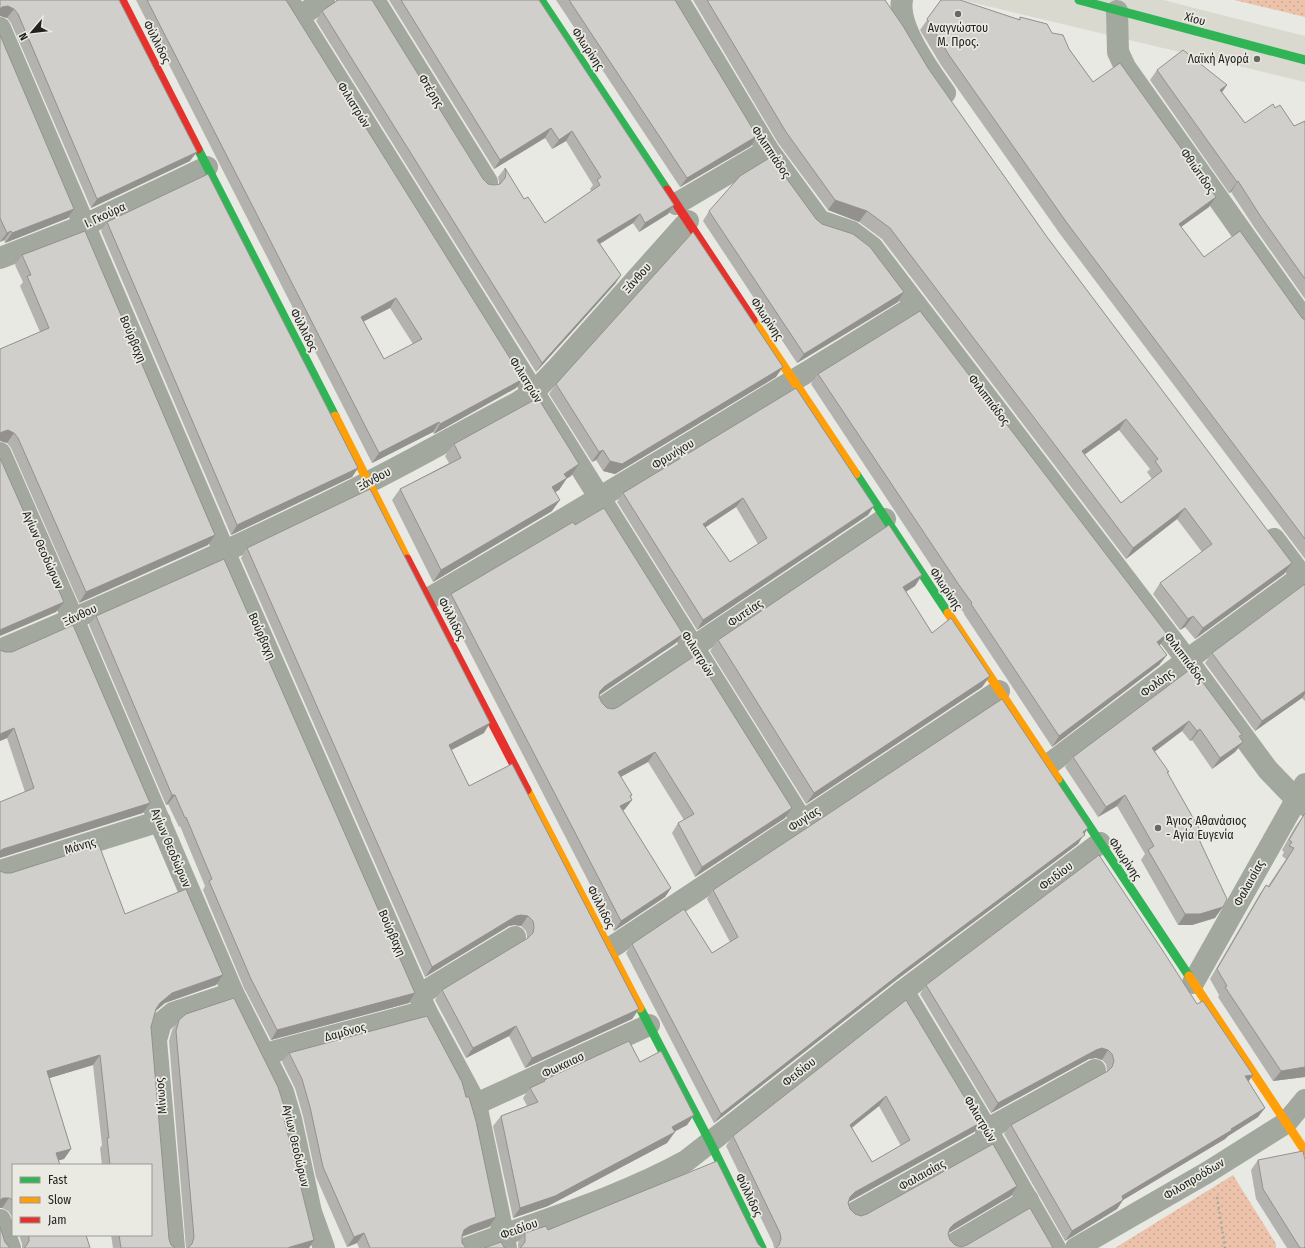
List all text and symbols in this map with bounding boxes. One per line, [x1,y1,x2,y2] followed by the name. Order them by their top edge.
[953,9,963,19] marker: Αναγνώστου Μ. Προς.
[1183,9,1207,29] street label: Χίου
[12,12,52,52] north arrow
[140,18,174,66] street label: Φύλλιδος
[928,21,988,49] place label: Αναγνώστου Μ. Προς.
[569,25,607,73] street label: Φλωρίνης
[16,30,31,42] text: N
[1188,52,1249,66] place label: Λαϊκή Αγορά
[1252,54,1262,64] marker: Λαϊκή Αγορά
[415,72,447,110] street label: Φτέρης
[335,80,374,131] street label: Φιλιατρών
[748,123,794,181] street label: Φιλιππιάδος
[1177,146,1219,196] street label: Φθιώτιδος
[82,199,128,231] street label: Ι. Γκούρα
[620,260,654,296] street label: Ξάνθου
[748,295,786,343] street label: Φλωρίνης
[287,306,321,354] street label: Φύλλιδος
[117,313,149,365] street label: Βούρβαχη
[507,355,546,406] street label: Φιλιατρών
[965,372,1013,428] street label: Φιλιππιάδος
[649,436,697,472] street label: Φρυνίχου
[355,464,393,494] street label: Ξάνθου
[19,509,67,592] street label: Αγίων Θεοδώρων
[927,565,965,613] street label: Φλωρίνης
[435,595,469,643] street label: Φύλλιδος
[725,596,765,630] street label: Φυτείας
[61,601,99,629] street label: Ξάνθου
[246,610,278,662] street label: Βούρβαχη
[679,629,718,680] street label: Φιλιατρών
[1161,630,1209,686] street label: Φιλιππιάδος
[1138,666,1176,700] street label: Φολόης
[786,804,822,834] street label: Φυγίας
[148,807,194,890] street label: Αγίων Θεοδώρων
[1166,814,1246,842] place label: Άγιος Αθανάσιος - Αγία Ευγενία
[1153,823,1163,833] marker: Άγιος Αθανάσιος - Αγία Ευγενία
[63,835,97,857] street label: Μάνης
[1106,835,1144,883] street label: Φλωρίνης
[1231,857,1267,909] street label: Φαλαισίας
[1036,859,1076,893] street label: Φειδίου
[584,883,618,931] street label: Φύλλιδος
[376,907,408,959] street label: Βούρβαχη
[323,1020,367,1044] street label: Δαμδνος
[540,1049,587,1081] street label: Φωκαιασ
[780,1055,818,1089] street label: Φειδίου
[152,1077,170,1115] street label: Μίνωος
[961,1094,999,1145] street label: Φιλιατρών
[280,1103,312,1189] street label: Αγίων Θεοδώρων
[1161,1155,1228,1203] street label: Φιλοπροόδων
[896,1157,948,1193] street label: Φαλαισίας
[12,1164,152,1236] legend
[733,1171,765,1219] street label: Φύλλιδος
[48,1173,67,1187] text: Fast
[48,1193,71,1207] text: Slow
[48,1213,66,1227] text: Jam
[499,1216,539,1242] street label: Φειδίου

